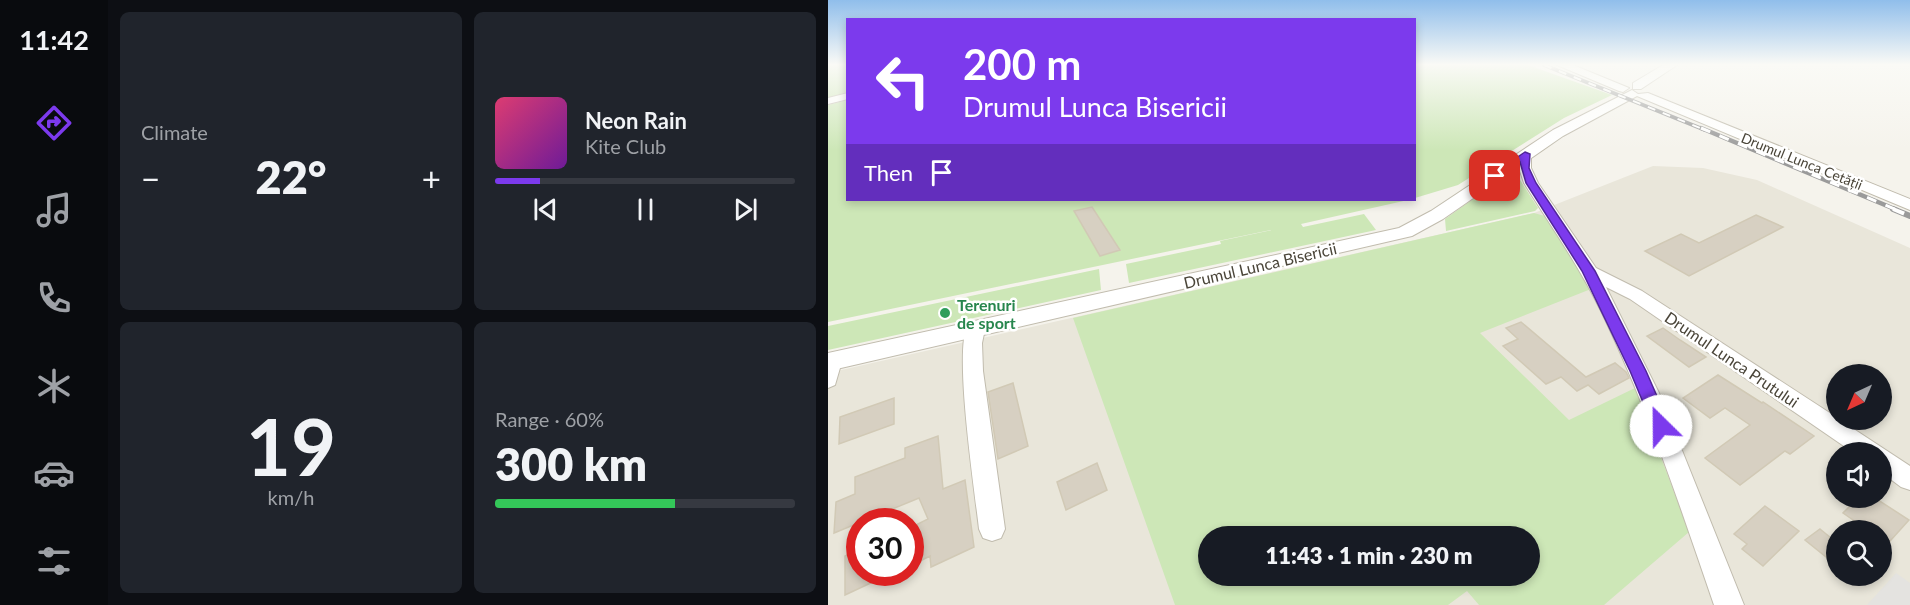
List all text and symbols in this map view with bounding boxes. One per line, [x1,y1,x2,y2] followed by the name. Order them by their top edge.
[19,23,89,56] text: 11:42
[963,39,1081,89] text: 200 m
[864,42,942,120] icon: left
[963,90,1227,123] text: Drumul Lunca Bisericii
[33,102,75,144] icon: directions
[585,107,687,134] text: Neon Rain
[141,120,208,144] text: Climate
[1739,129,1865,193] street label: Drumul Lunca Cetății
[585,134,666,158] text: Kite Club
[256,150,326,204] text: 22°
[1469,150,1520,201] pin
[925,156,958,189] icon: arrive
[141,158,160,198] text: −
[422,158,441,198] text: +
[864,159,913,186] text: Then
[1478,159,1511,192] icon: arrive
[33,189,75,231] icon: music
[529,193,562,226] icon: previous
[629,193,662,226] icon: pause
[729,193,762,226] icon: next
[1182,238,1338,292] street label: Drumul Lunca Bisericii
[33,277,75,319] icon: phone
[957,295,1016,332] place label: Terenuri de sport
[938,306,952,320] marker: Terenuri de sport
[1661,307,1803,411] street label: Drumul Lunca Prutului
[1826,364,1892,430] north arrow
[1826,364,1892,586] map controls
[33,365,75,407] icon: climate
[1629,394,1693,458] position arrow
[246,399,336,493] text: 19
[495,407,604,431] text: Range · 60%
[495,437,647,491] text: 300 km
[1826,442,1892,508] button: sound
[33,452,75,494] icon: car
[268,485,314,509] text: km/h
[846,508,924,586] speed limit sign: 30
[1826,520,1892,586] button: search
[33,540,75,582] icon: filters
[1266,542,1472,569] text: 11:43 · 1 min · 230 m

